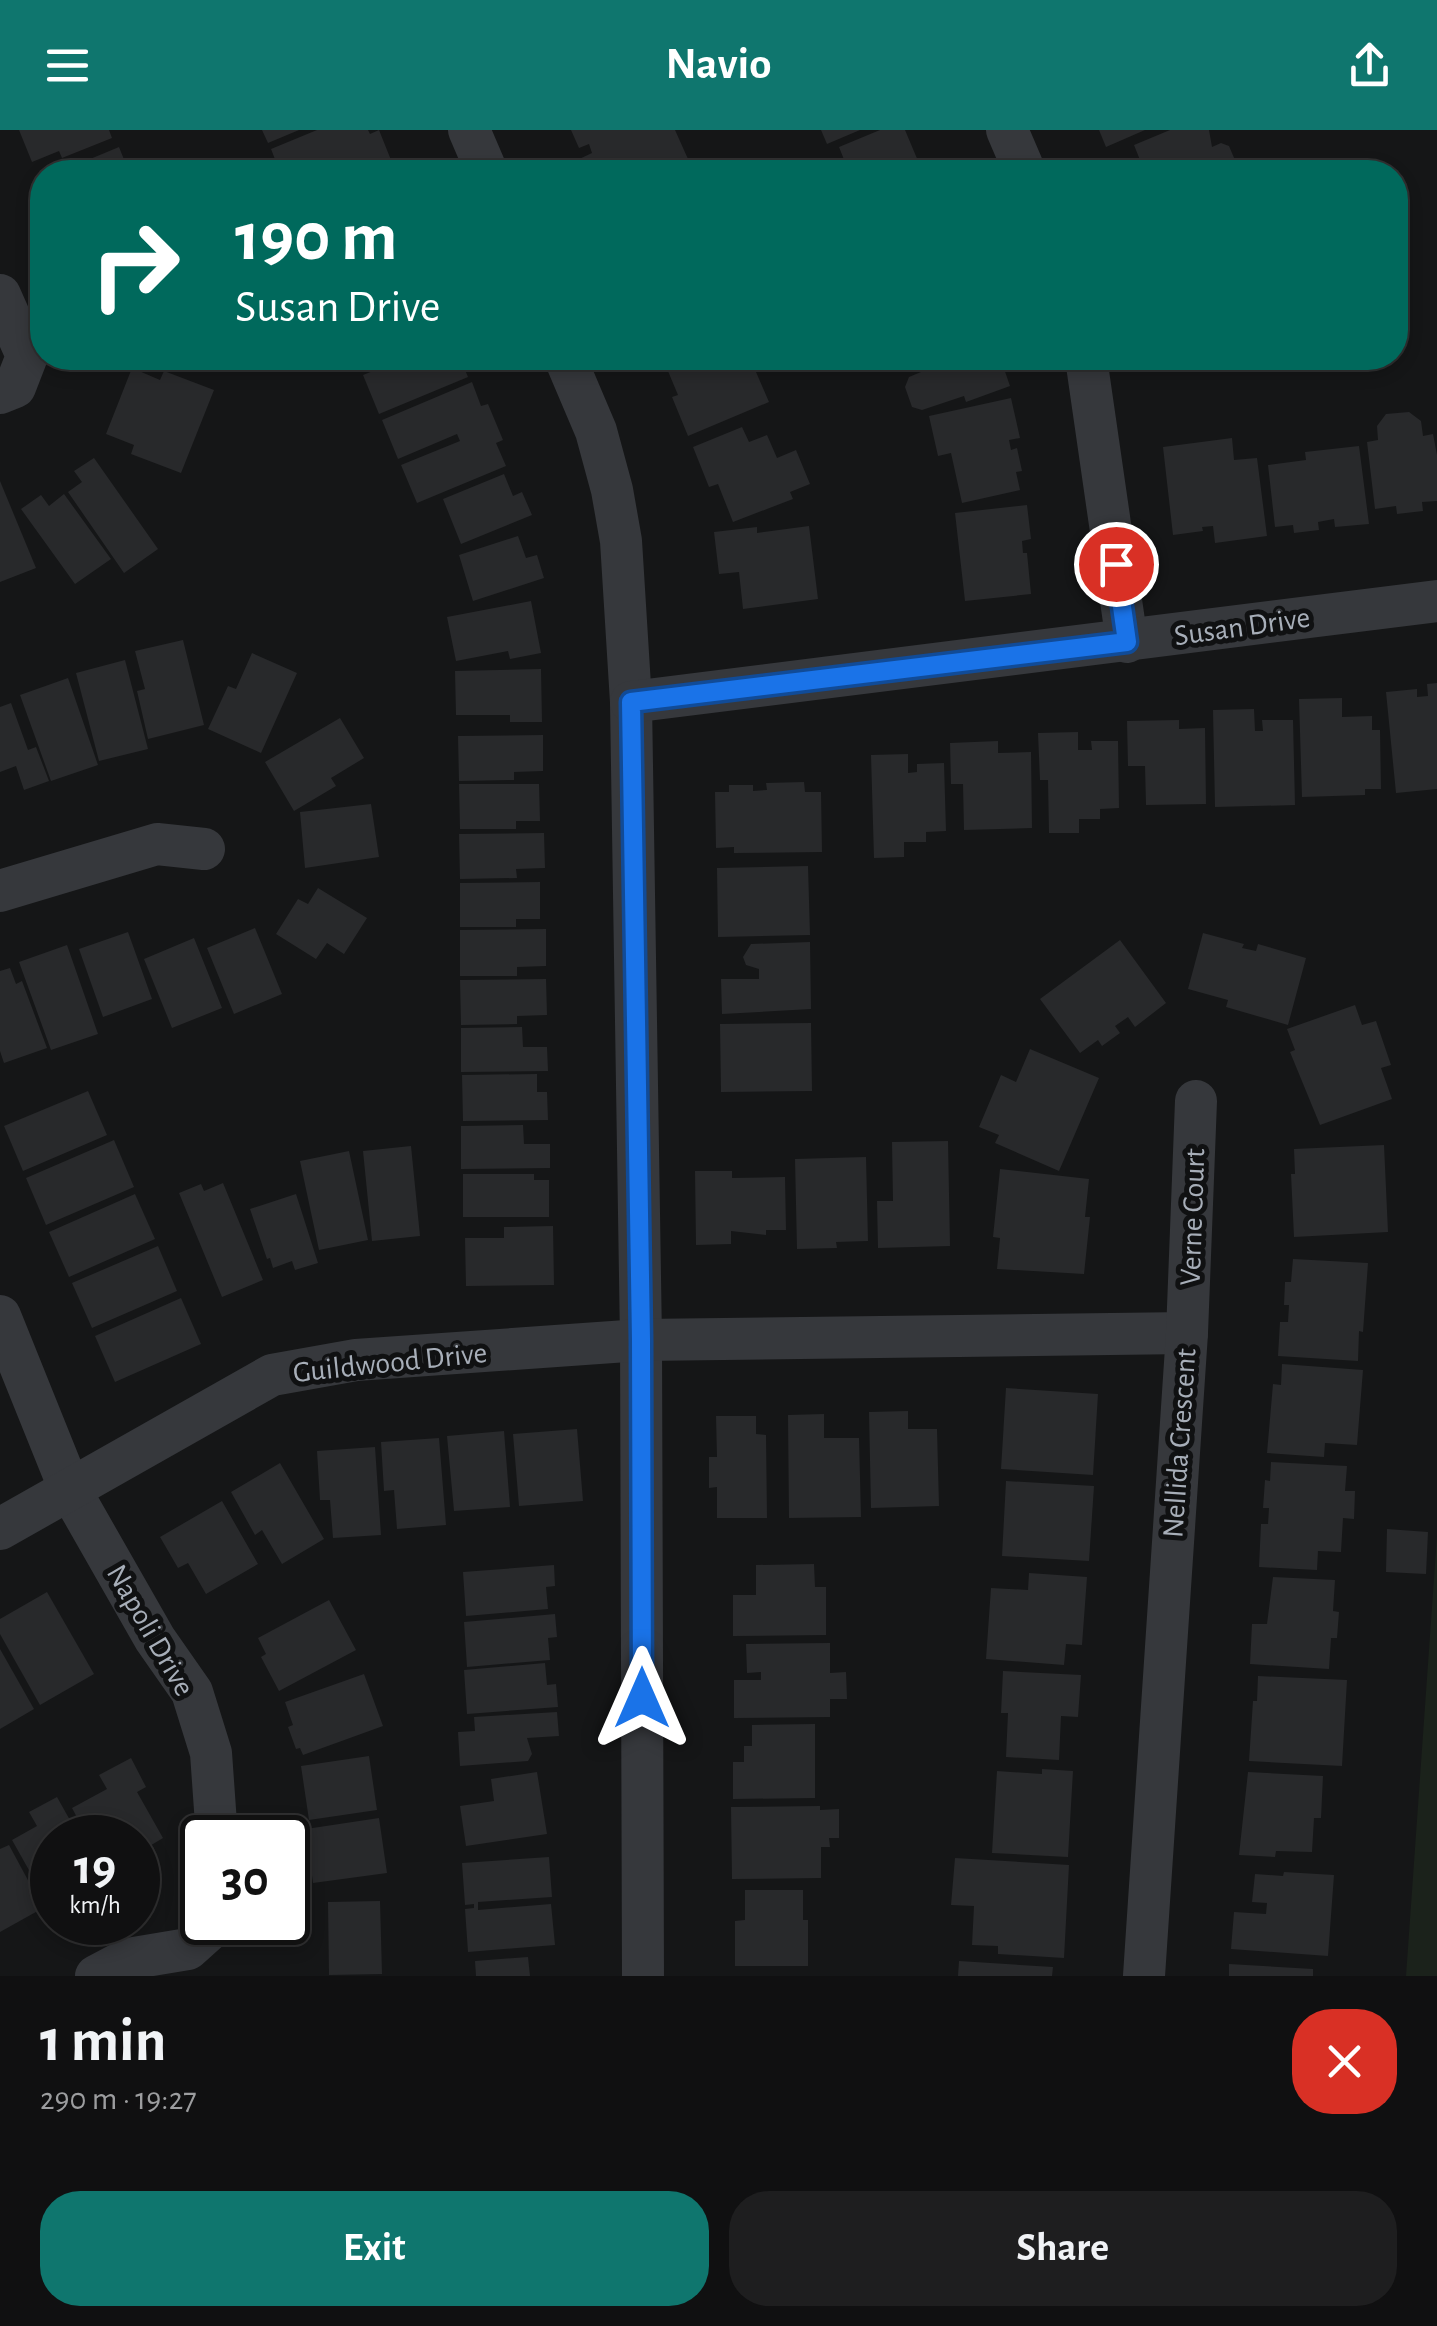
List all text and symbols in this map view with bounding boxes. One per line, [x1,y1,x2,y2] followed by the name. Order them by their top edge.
[40,38,95,93] icon: menu
[1342,38,1397,93] icon: share
[666,42,771,87] text: Navio
[70,200,200,330] icon: right
[235,203,398,273] text: 190 m
[235,285,440,330] text: Susan Drive
[1074,522,1159,607] pin
[1089,537,1144,592] icon: arrive
[1172,603,1312,651] street label: Susan Drive
[1176,1147,1210,1286] street label: Verne Court
[292,1338,489,1388] street label: Guildwood Drive
[1158,1347,1202,1539] street label: Nellida Crescent
[101,1560,200,1701] street label: Napoli Drive
[590,1646,694,1750] position arrow
[180,1815,310,1945] speed limit sign: 30
[74,1843,116,1893] text: 19
[69,1893,121,1918] text: km/h
[1292,2009,1397,2114] button: close
[40,2012,166,2072] text: 1 min
[40,2083,197,2115] text: 290 m · 19:27
[40,2191,709,2306] button: Exit
[729,2191,1397,2306] button: Share

